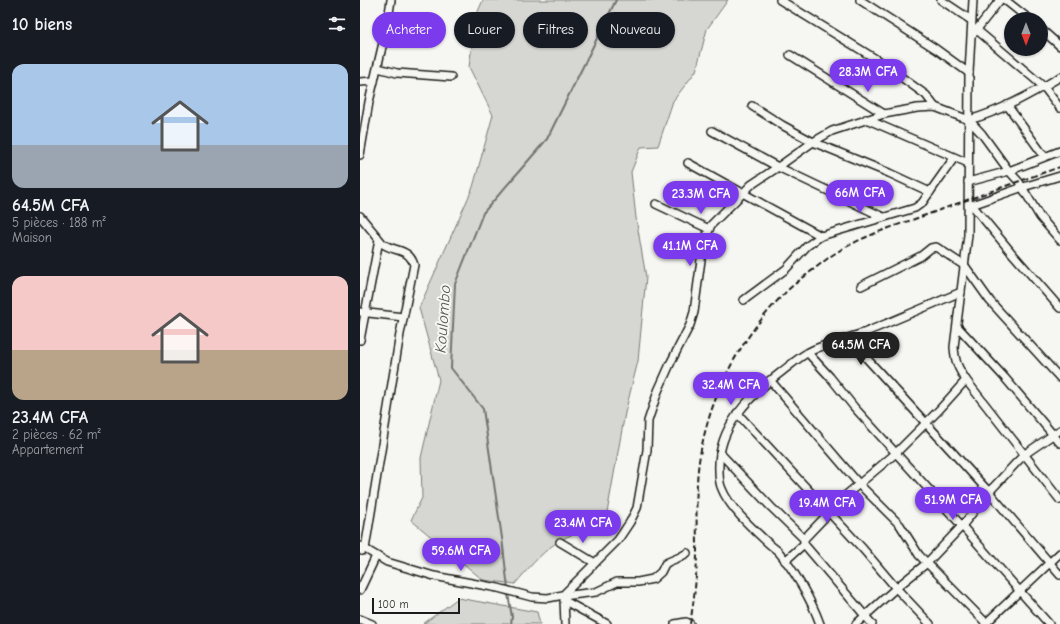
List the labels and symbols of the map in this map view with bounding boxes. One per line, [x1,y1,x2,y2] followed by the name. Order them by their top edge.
[1004,12,1048,56] north arrow
[822,59,914,93] pin: 28.3M CFA
[823,180,897,214] pin: 66M CFA
[655,181,747,215] pin: 23.3M CFA
[644,233,736,267] pin: 41.1M CFA
[432,284,454,354] water label: Koulombo
[815,332,907,366] pin: 64.5M CFA
[685,372,777,406] pin: 32.4M CFA
[907,487,999,521] pin: 51.9M CFA
[781,490,873,524] pin: 19.4M CFA
[537,510,629,544] pin: 23.4M CFA
[415,538,507,572] pin: 59.6M CFA
[372,596,460,615] scale bar

